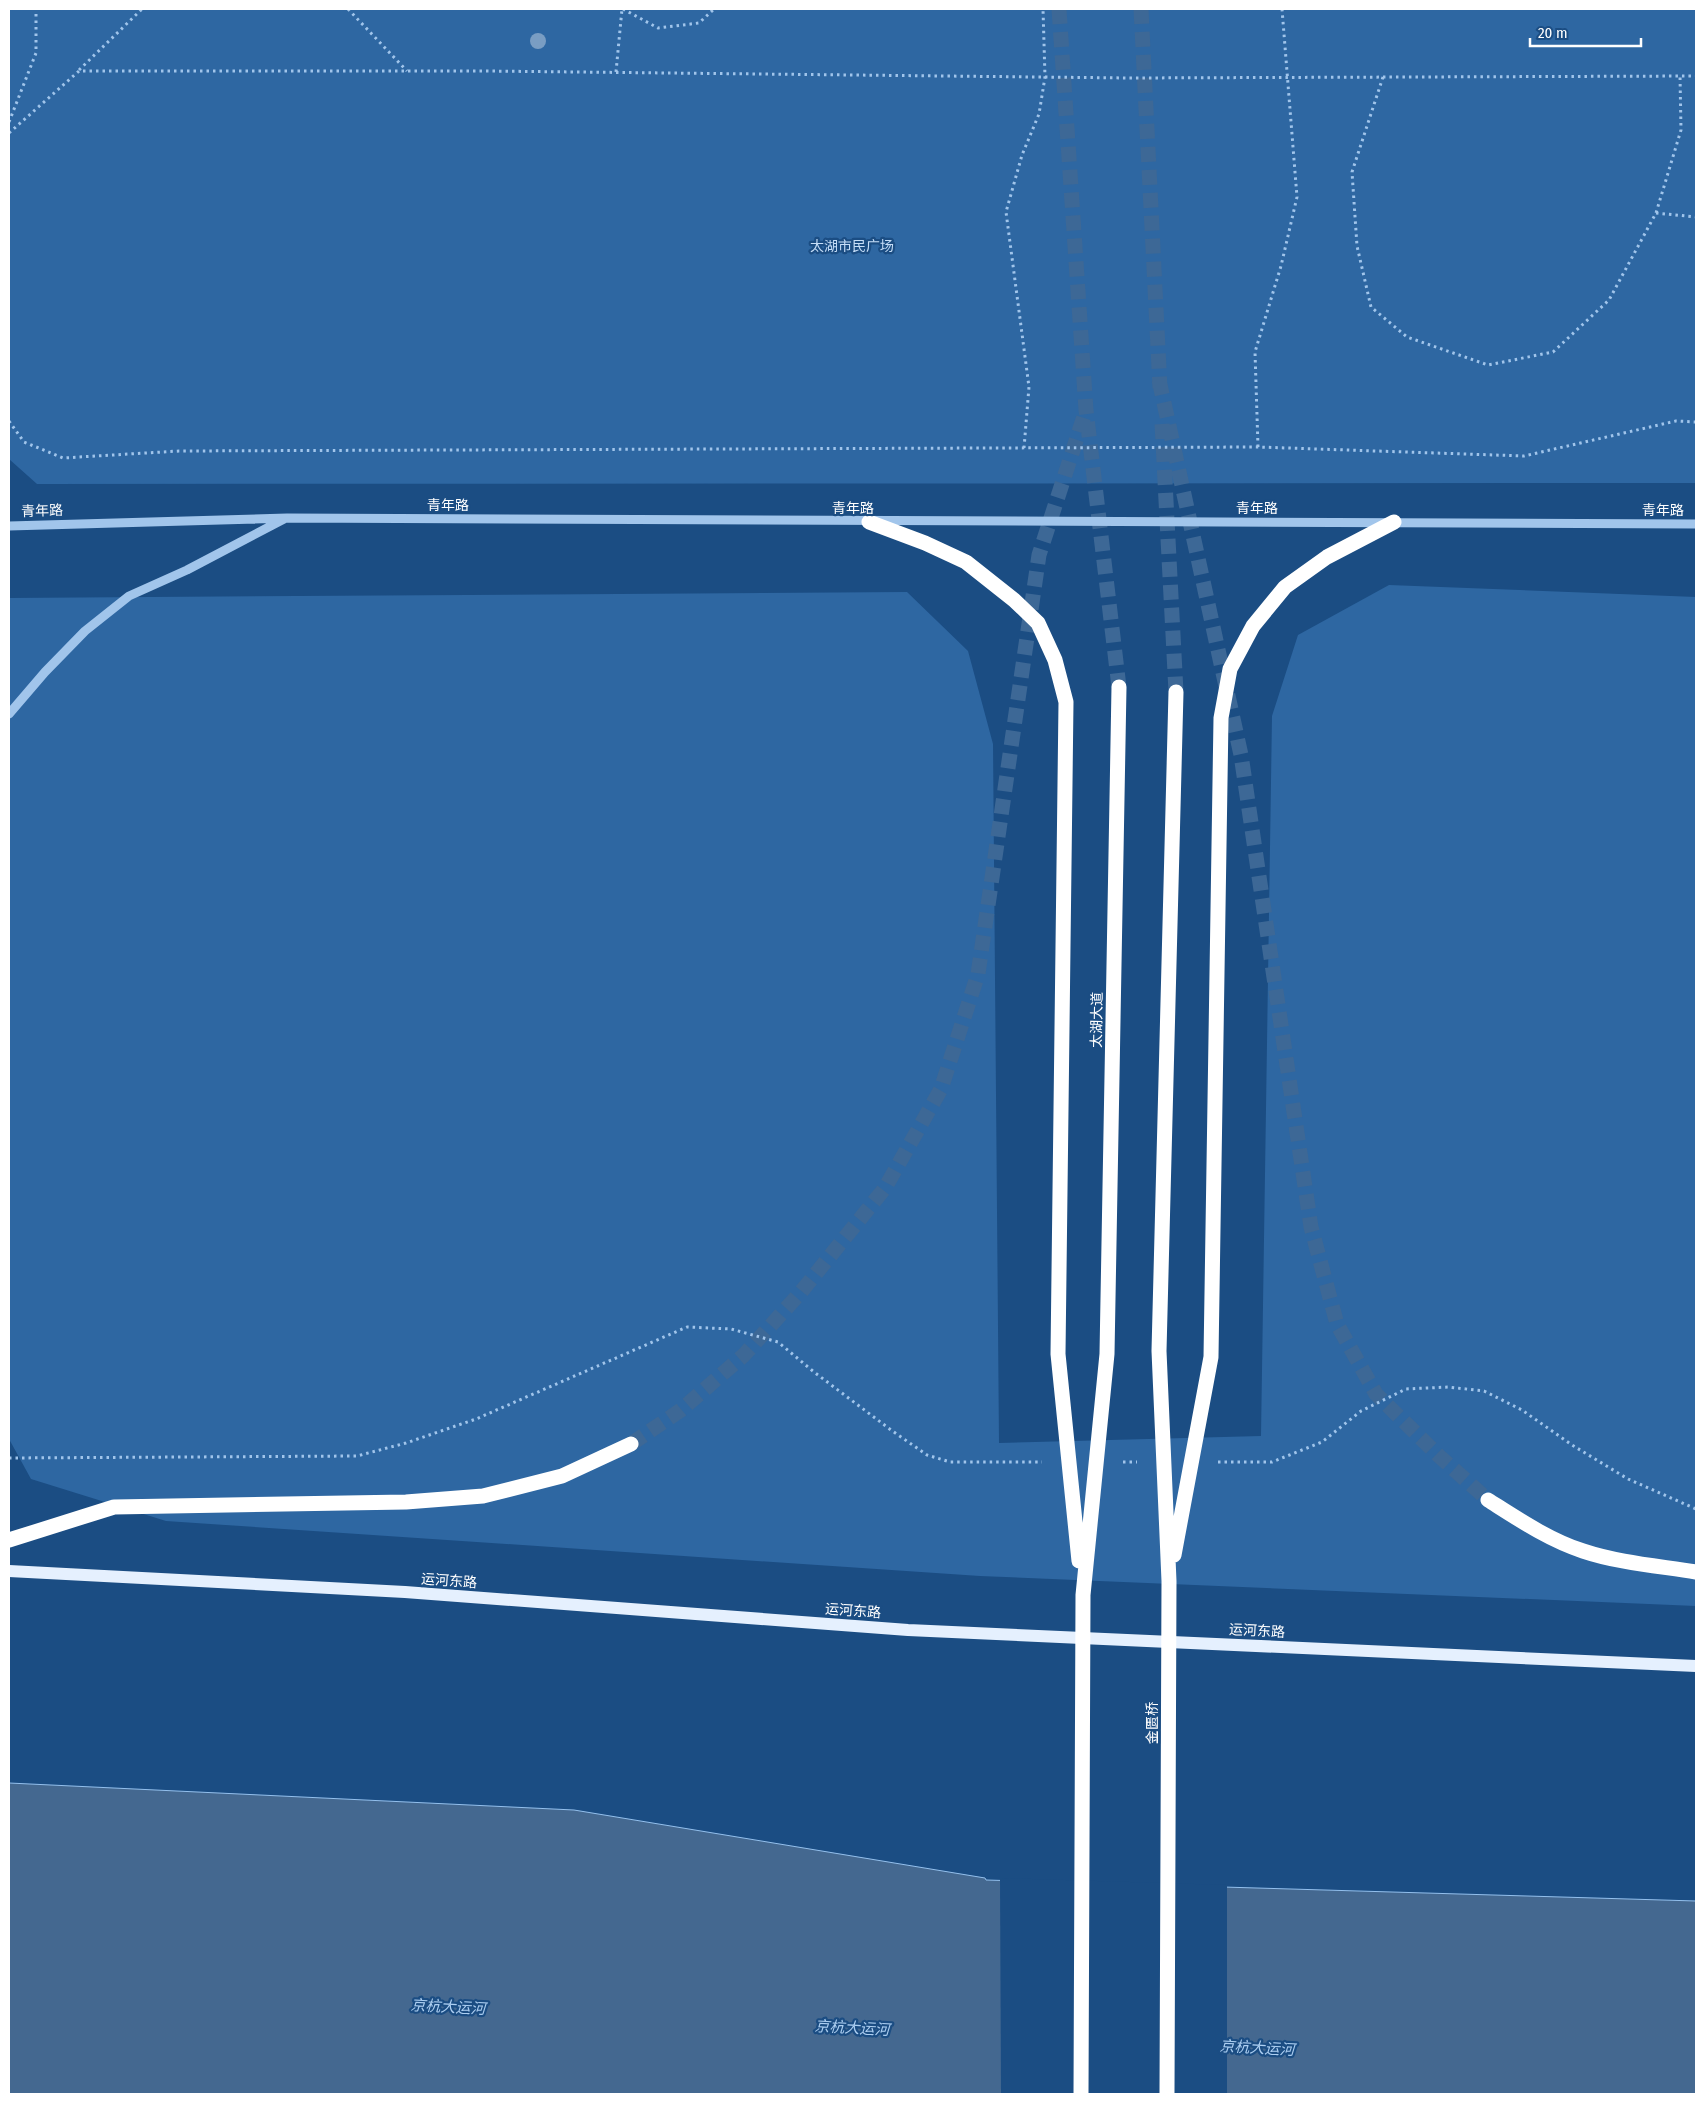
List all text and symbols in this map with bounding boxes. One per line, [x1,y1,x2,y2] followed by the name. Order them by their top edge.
[1530,15,1641,47] scale bar
[1538,24,1568,42] text: 20 m
[810,238,894,255] park label: 太湖市民广场
[427,497,469,514] street label: 青年路
[832,500,874,517] street label: 青年路
[1236,500,1278,517] street label: 青年路
[21,502,63,520] street label: 青年路
[1642,502,1684,519] street label: 青年路
[1088,992,1106,1048] street label: 太湖大道
[420,1571,478,1591] street label: 运河东路
[824,1601,882,1621] street label: 运河东路
[1229,1621,1285,1641] street label: 运河东路
[1144,1702,1161,1744] street label: 金匮桥
[410,1996,489,2018] water label: 京杭大运河
[814,2017,893,2039] water label: 京杭大运河
[1219,2037,1298,2059] water label: 京杭大运河

